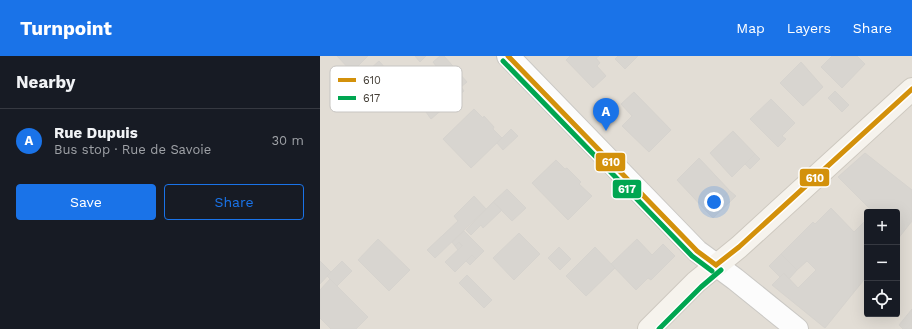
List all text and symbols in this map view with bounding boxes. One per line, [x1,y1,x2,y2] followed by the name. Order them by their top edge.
[20,17,112,40] text: Turnpoint
[736,20,765,36] text: Map
[787,20,831,36] text: Layers
[853,20,892,36] text: Share
[330,66,462,112] legend
[16,72,75,92] text: Nearby
[363,74,381,87] text: 610
[363,92,380,105] text: 617
[593,98,619,131] pin: A
[54,124,138,142] text: Rue Dupuis
[25,133,33,148] text: A
[272,133,304,148] text: 30 m
[54,142,211,157] text: Bus stop · Rue de Savoie
[595,152,626,172] line badge: 610
[602,156,620,169] text: 610
[799,168,830,187] line badge: 610
[806,172,824,185] text: 610
[612,179,642,199] line badge: 617
[618,183,636,196] text: 617
[16,184,156,220] button: Save
[164,184,304,220] button: Share
[704,192,724,212] your location
[864,209,900,317] map controls
[864,209,900,245] button: +
[864,245,900,281] button: −
[864,281,900,317] button: locate

